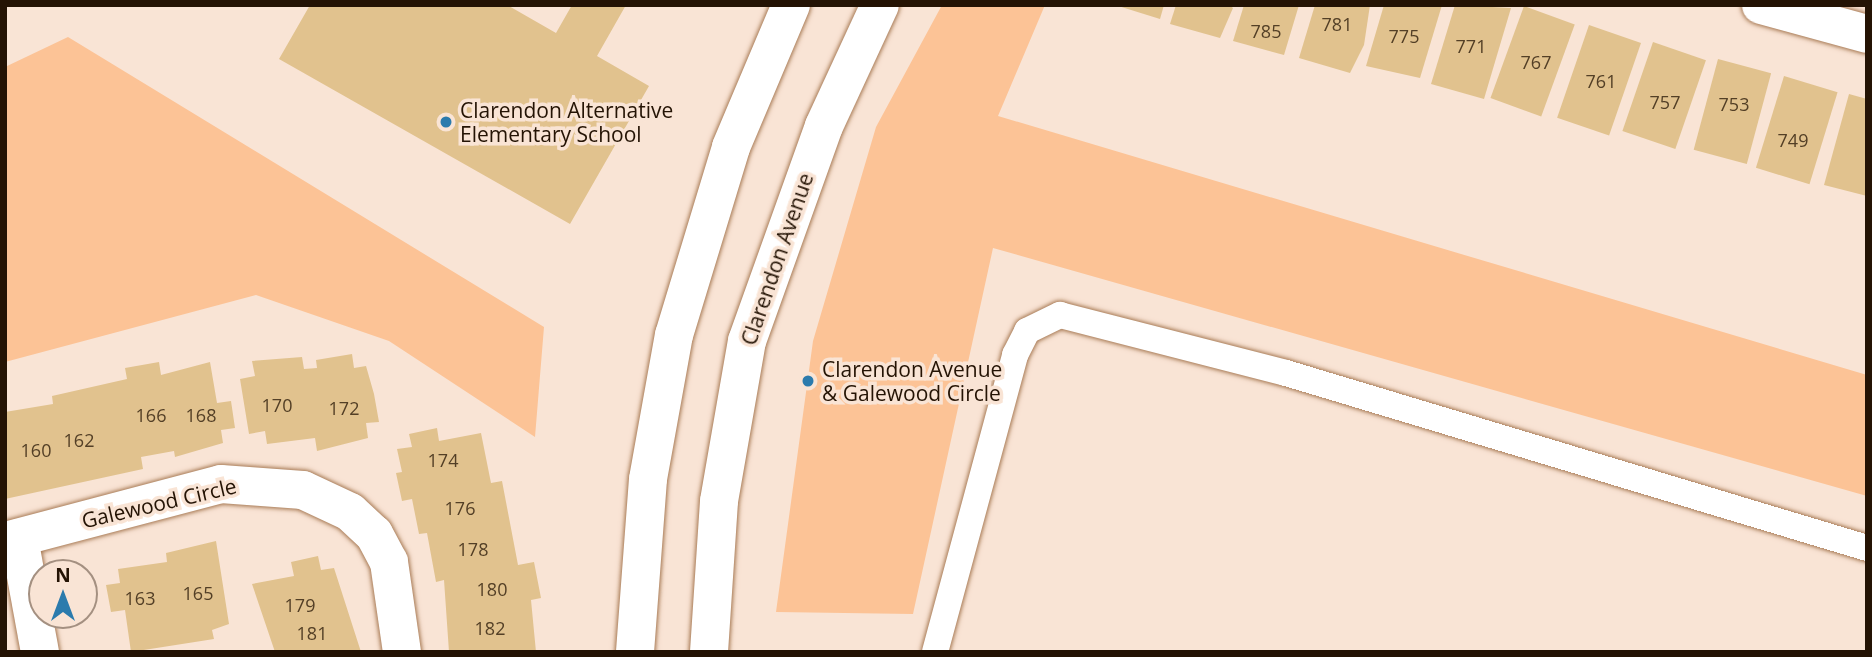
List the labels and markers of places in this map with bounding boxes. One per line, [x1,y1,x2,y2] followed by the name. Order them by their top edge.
[460,97,673,147] place label: Clarendon Alternative Elementary School
[438,114,454,130] marker: Clarendon Alternative Elementary School
[822,356,1002,406] place label: Clarendon Avenue & Galewood Circle
[800,373,816,389] marker: Clarendon Avenue & Galewood Circle

